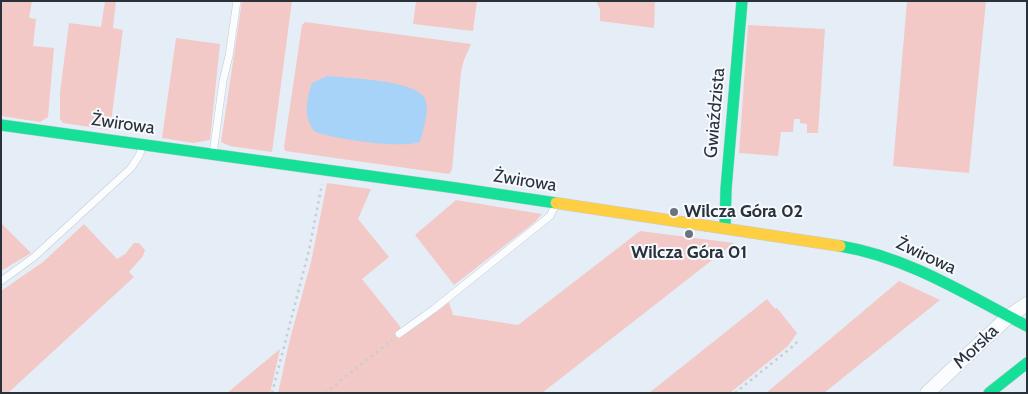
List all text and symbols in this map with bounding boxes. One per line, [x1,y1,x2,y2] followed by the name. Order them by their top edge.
[700,67,730,159] street label: Gwiaździsta
[90,109,156,139] street label: Żwirowa
[492,165,558,197] street label: Żwirowa
[684,201,803,223] place label: Wilcza Góra 02
[668,206,680,218] marker: Wilcza Góra 02
[683,228,695,240] marker: Wilcza Góra 01
[893,233,959,279] street label: Żwirowa
[631,242,747,264] place label: Wilcza Góra 01
[949,320,1003,374] street label: Morska

